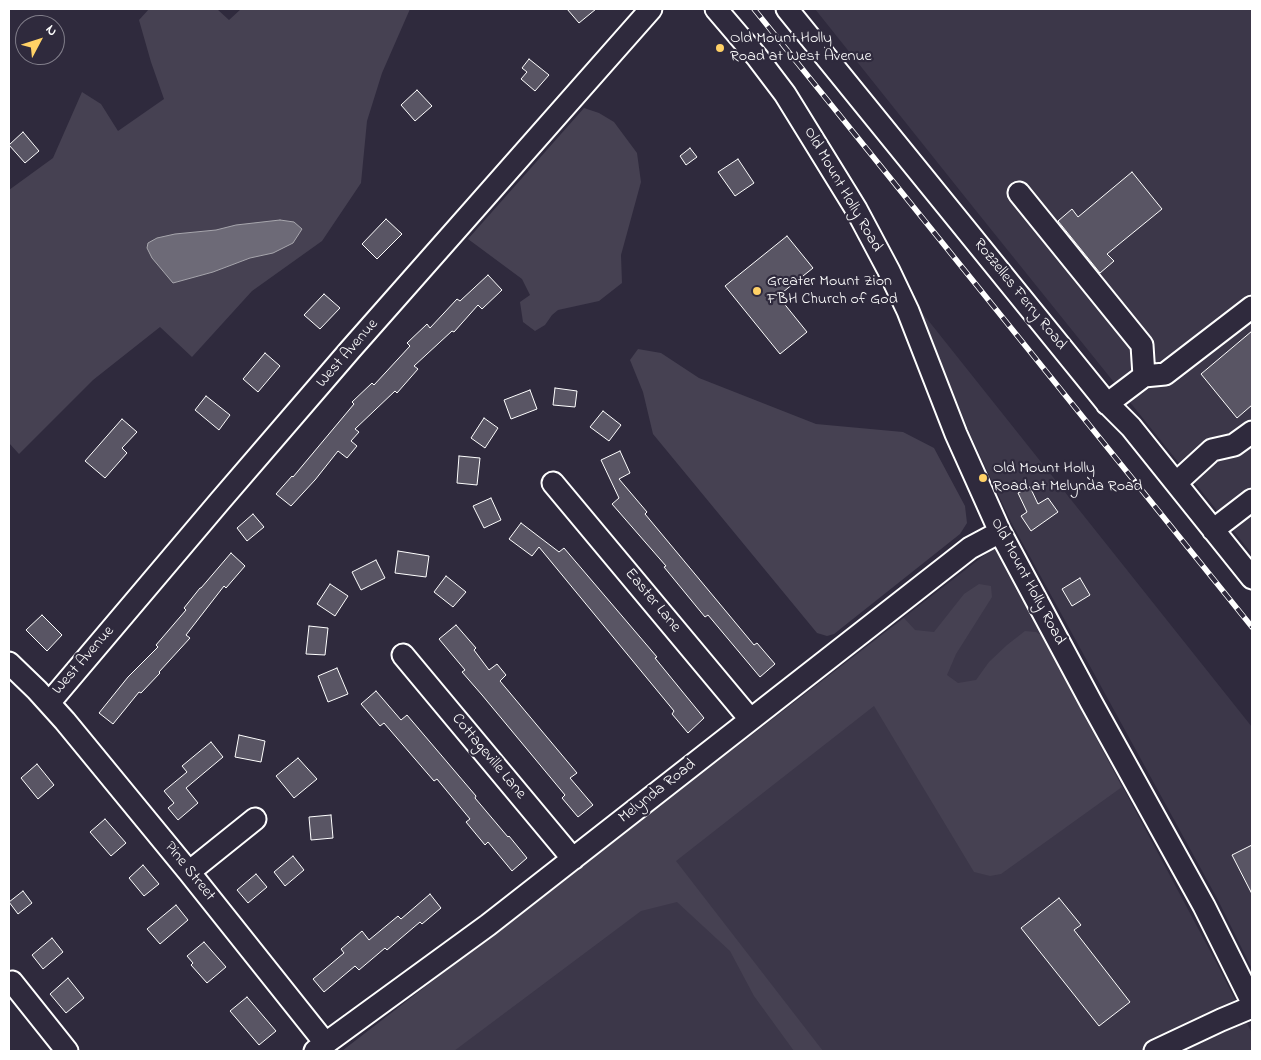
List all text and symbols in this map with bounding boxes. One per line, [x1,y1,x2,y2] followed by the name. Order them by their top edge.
[15,15,65,65] north arrow
[40,20,62,41] text: N
[730,29,872,67] place label: Old Mount Holly Road at West Avenue
[714,42,726,54] marker: Old Mount Holly Road at West Avenue
[798,124,886,256] street label: Old Mount Holly Road
[968,235,1070,355] street label: Rozzelles Ferry Road
[767,272,898,310] place label: Greater Mount Zion FBH Church of God
[751,285,763,297] marker: Greater Mount Zion FBH Church of God
[313,316,383,392] street label: West Avenue
[993,459,1143,497] place label: Old Mount Holly Road at Melynda Road
[977,472,989,484] marker: Old Mount Holly Road at Melynda Road
[985,515,1069,649] street label: Old Mount Holly Road
[620,565,684,637] street label: Easter Lane
[49,623,119,699] street label: West Avenue
[447,710,529,804] street label: Cottageville Lane
[616,756,700,828] street label: Melynda Road
[159,839,219,905] street label: Pine Street

